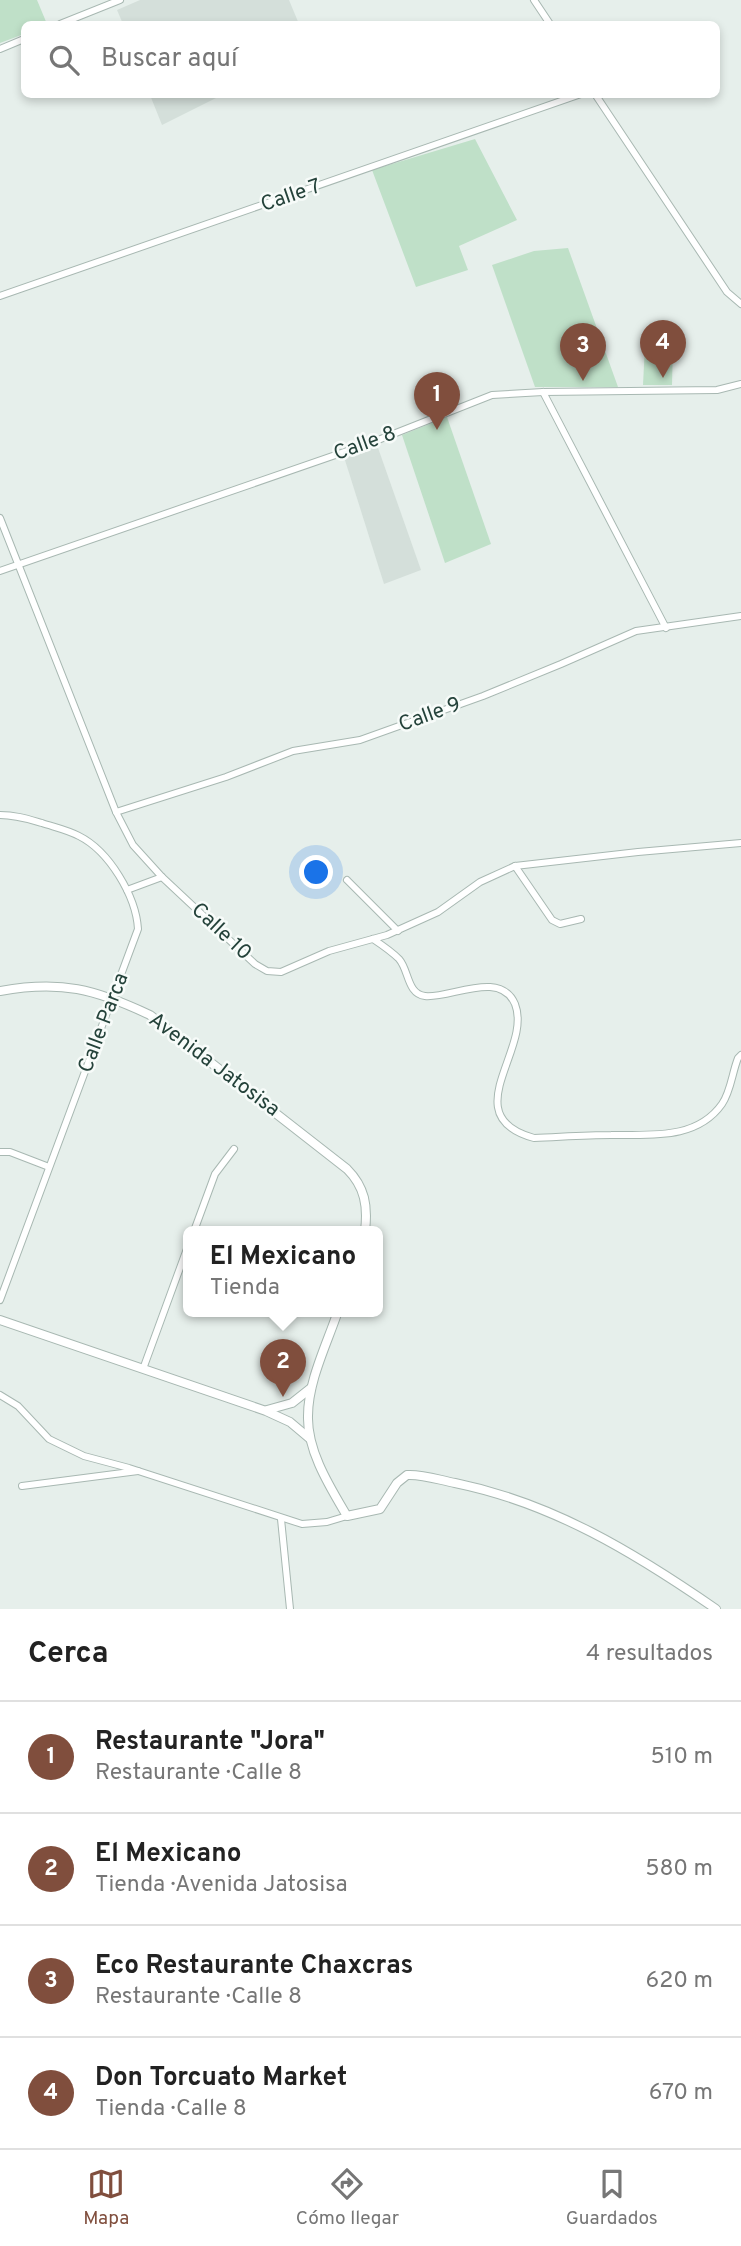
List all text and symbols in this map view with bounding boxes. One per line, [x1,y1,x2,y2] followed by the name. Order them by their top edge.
[21,21,720,98] search box
[45,41,83,79] icon: search
[101,43,238,76] text: Buscar aquí
[257,173,325,219] street label: Calle 7
[640,320,686,378] pin: 4
[560,323,606,381] pin: 3
[414,372,460,430] pin: 1
[330,420,400,468] street label: Calle 8
[395,691,465,739] street label: Calle 9
[299,855,333,889] your location
[185,897,257,967] street label: Calle 10
[73,969,135,1077] street label: Calle Parca
[143,1007,285,1123] street label: Avenida Jatosisa
[183,1226,383,1317] popup
[210,1241,356,1274] text: El Mexicano
[210,1274,280,1303] text: Tienda
[260,1339,306,1397] pin: 2
[28,1636,108,1673] text: Cerca
[586,1640,713,1669] text: 4 resultados
[95,1726,325,1759] text: Restaurante "Jora"
[46,1743,56,1772] text: 1
[650,1743,713,1772] text: 510 m
[95,1759,302,1788] text: Restaurante · Calle 8
[95,1838,241,1871] text: El Mexicano
[44,1855,58,1884] text: 2
[645,1855,713,1884] text: 580 m
[95,1871,348,1900] text: Tienda · Avenida Jatosisa
[95,1950,413,1983] text: Eco Restaurante Chaxcras
[44,1967,58,1996] text: 3
[646,1967,713,1996] text: 620 m
[95,1983,302,2012] text: Restaurante · Calle 8
[95,2062,347,2095] text: Don Torcuato Market
[44,2079,58,2108] text: 4
[649,2079,713,2108] text: 670 m
[95,2095,247,2124] text: Tienda · Calle 8
[83,2165,129,2231] tab: Mapa
[296,2165,399,2231] tab: Cómo llegar
[566,2165,658,2231] tab: Guardados

